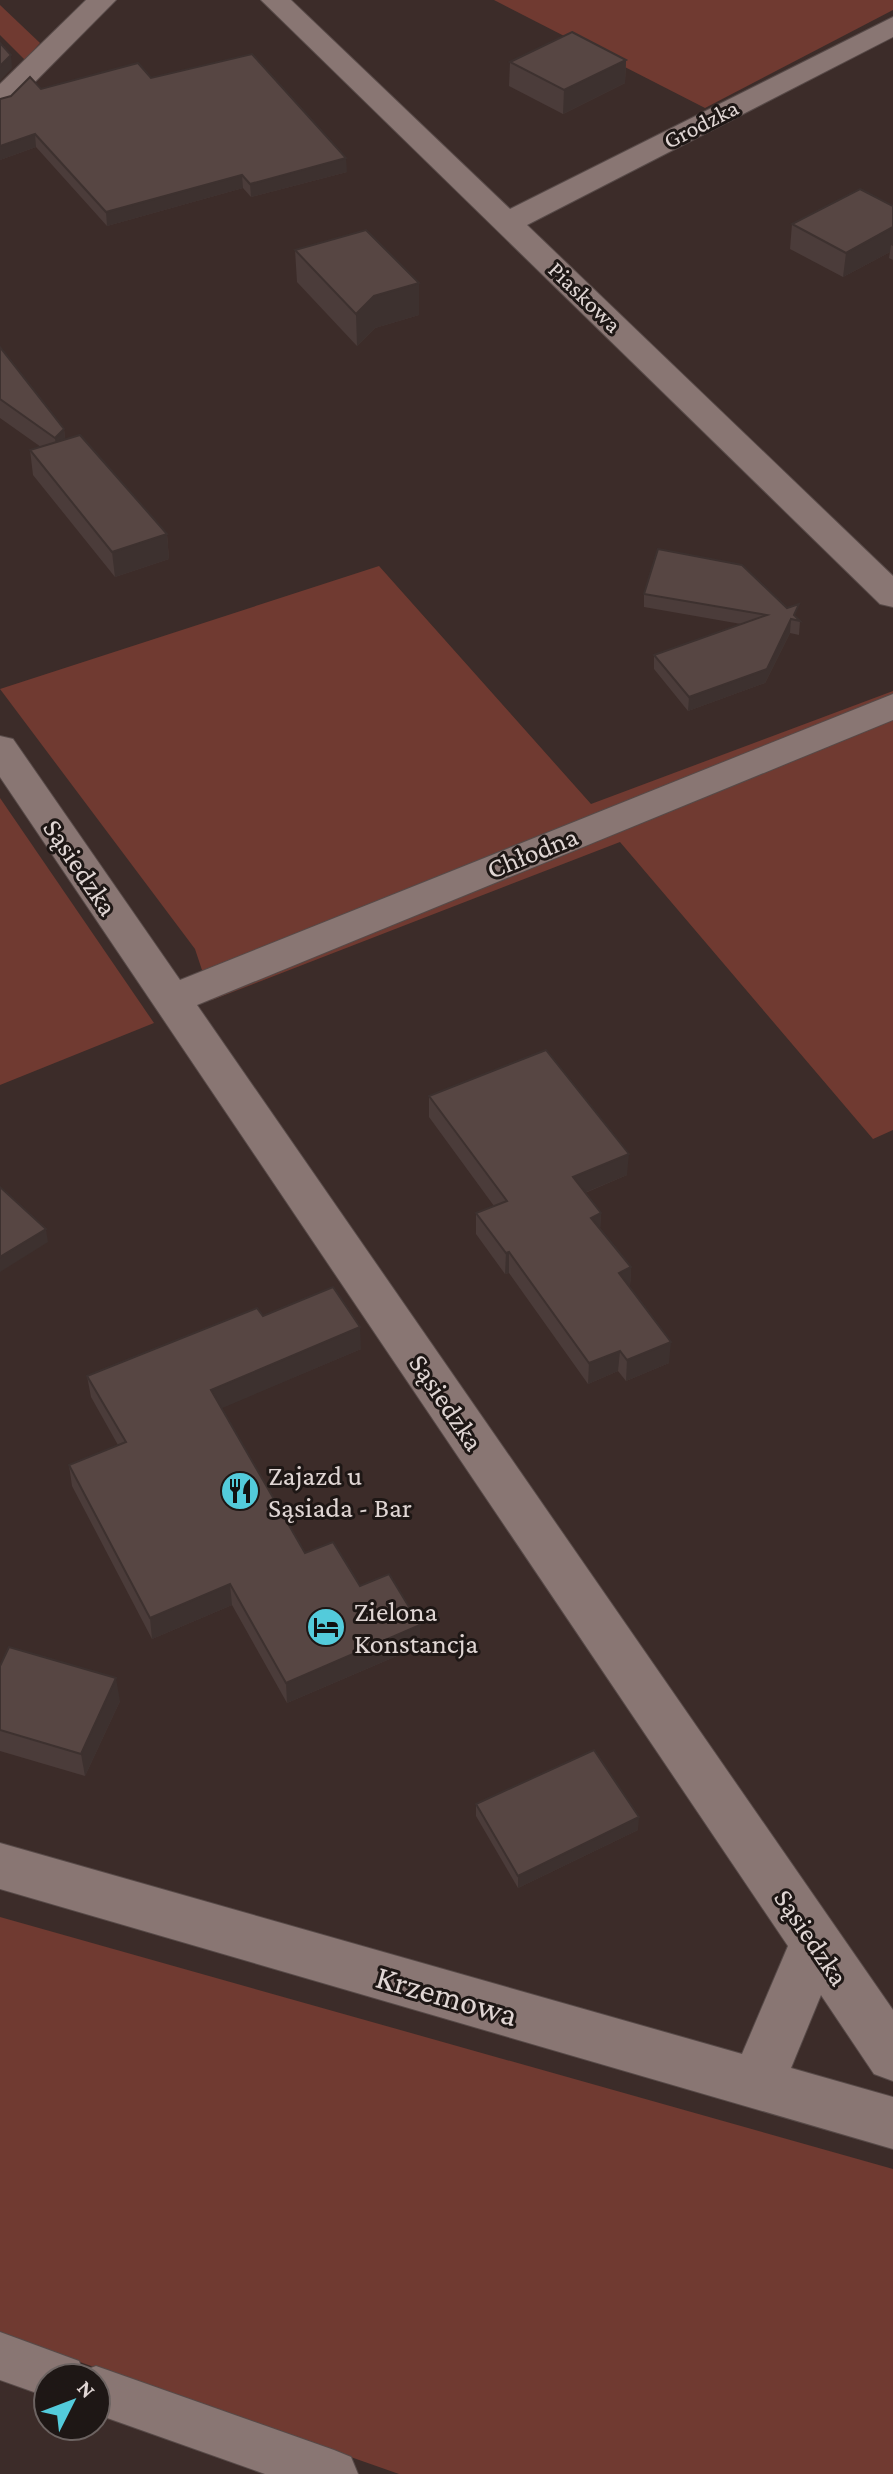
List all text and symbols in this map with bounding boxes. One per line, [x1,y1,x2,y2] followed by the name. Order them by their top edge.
[659,93,743,154] street label: Grodzka
[543,255,627,338] street label: Piaskowa
[37,813,124,921] street label: Sąsiedzka
[482,820,582,885] street label: Chłodna
[403,1348,490,1456] street label: Sąsiedzka
[268,1460,412,1523] place label: Zajazd u Sąsiada - Bar
[219,1470,261,1512] restaurant icon: Zajazd u Sąsiada - Bar
[354,1596,478,1659] place label: Zielona Konstancja
[305,1606,347,1648] hotel icon: Zielona Konstancja
[768,1883,855,1991] street label: Sąsiedzka
[372,1958,522,2033] street label: Krzemowa
[32,2362,112,2442] north arrow
[72,2375,101,2403] text: N

